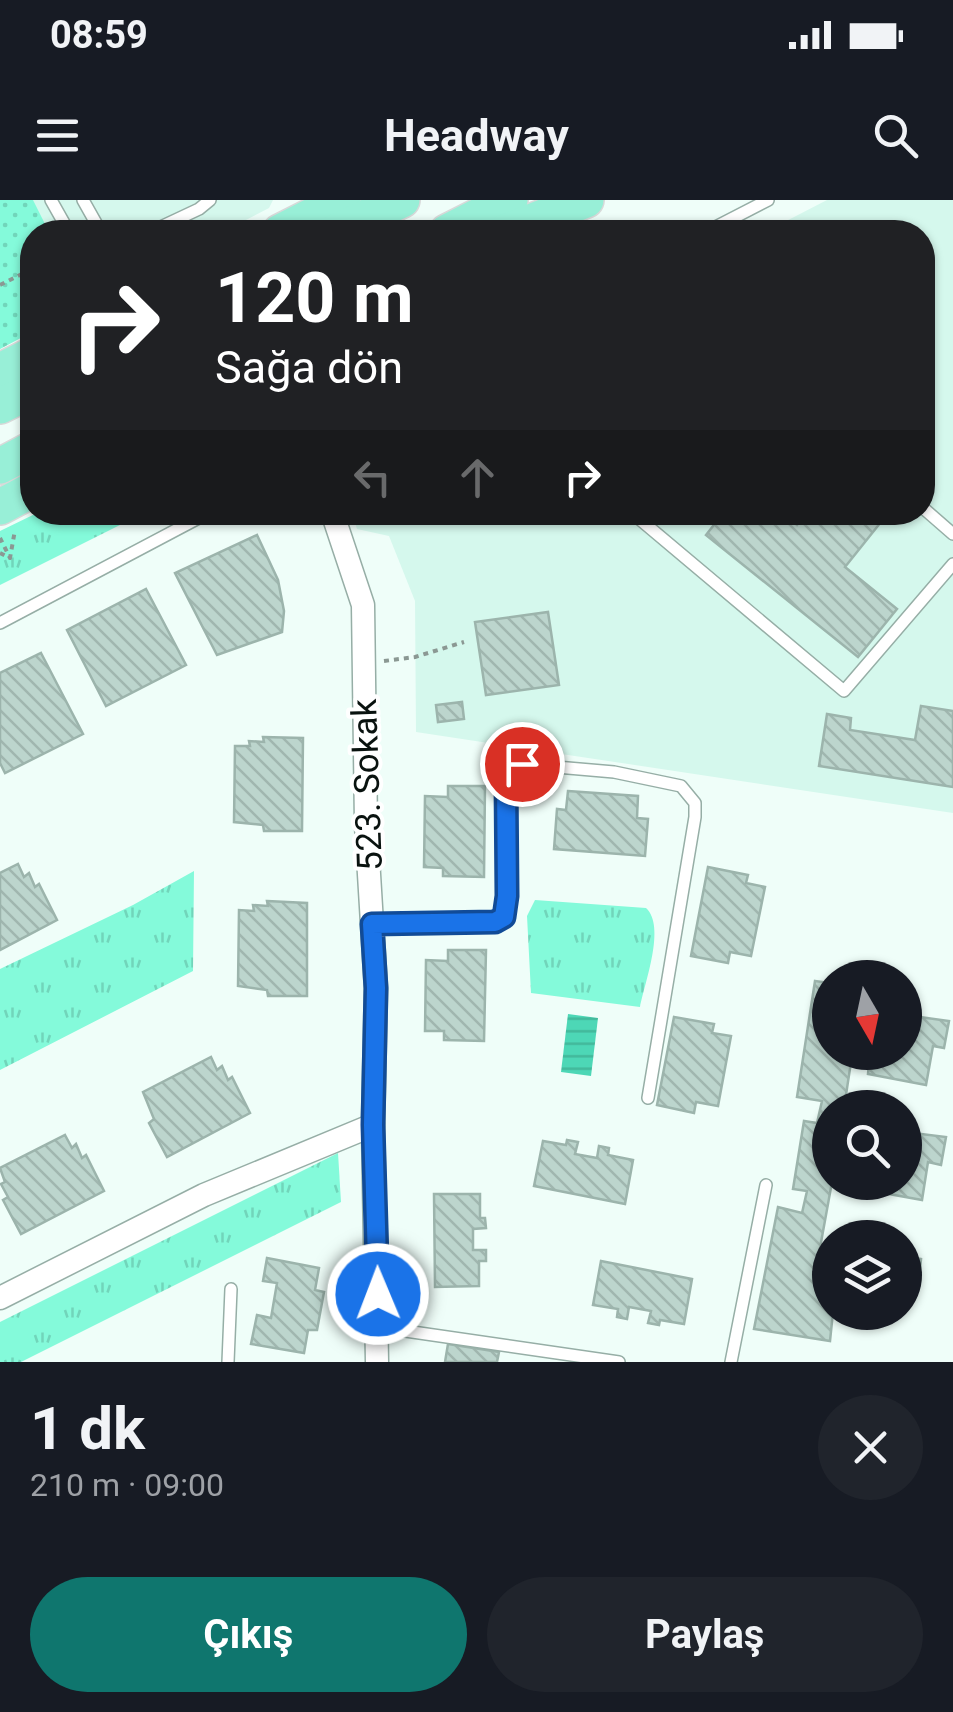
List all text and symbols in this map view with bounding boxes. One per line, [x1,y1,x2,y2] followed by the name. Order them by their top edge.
[50,13,148,57] text: 08:59
[30,108,85,163] icon: menu
[868,108,923,163] icon: search
[384,109,569,162] text: Headway
[215,257,414,339] text: 120 m
[50,260,180,390] icon: right
[215,341,403,394] text: Sağa dön
[345,450,400,505] icon: left
[450,450,505,505] icon: ahead
[555,450,610,505] icon: right
[344,698,391,872] street label: 523. Sokak
[480,722,565,807] pin
[495,737,550,792] icon: arrive
[812,960,922,1070] north arrow
[812,960,922,1330] map controls
[812,1090,922,1200] button: search
[812,1220,922,1330] button: layers
[326,1242,430,1346] position arrow
[30,1393,145,1464] text: 1 dk
[818,1395,923,1500] button: close
[30,1466,224,1504] text: 210 m · 09:00
[30,1577,467,1692] button: Çıkış
[487,1577,923,1692] button: Paylaş

